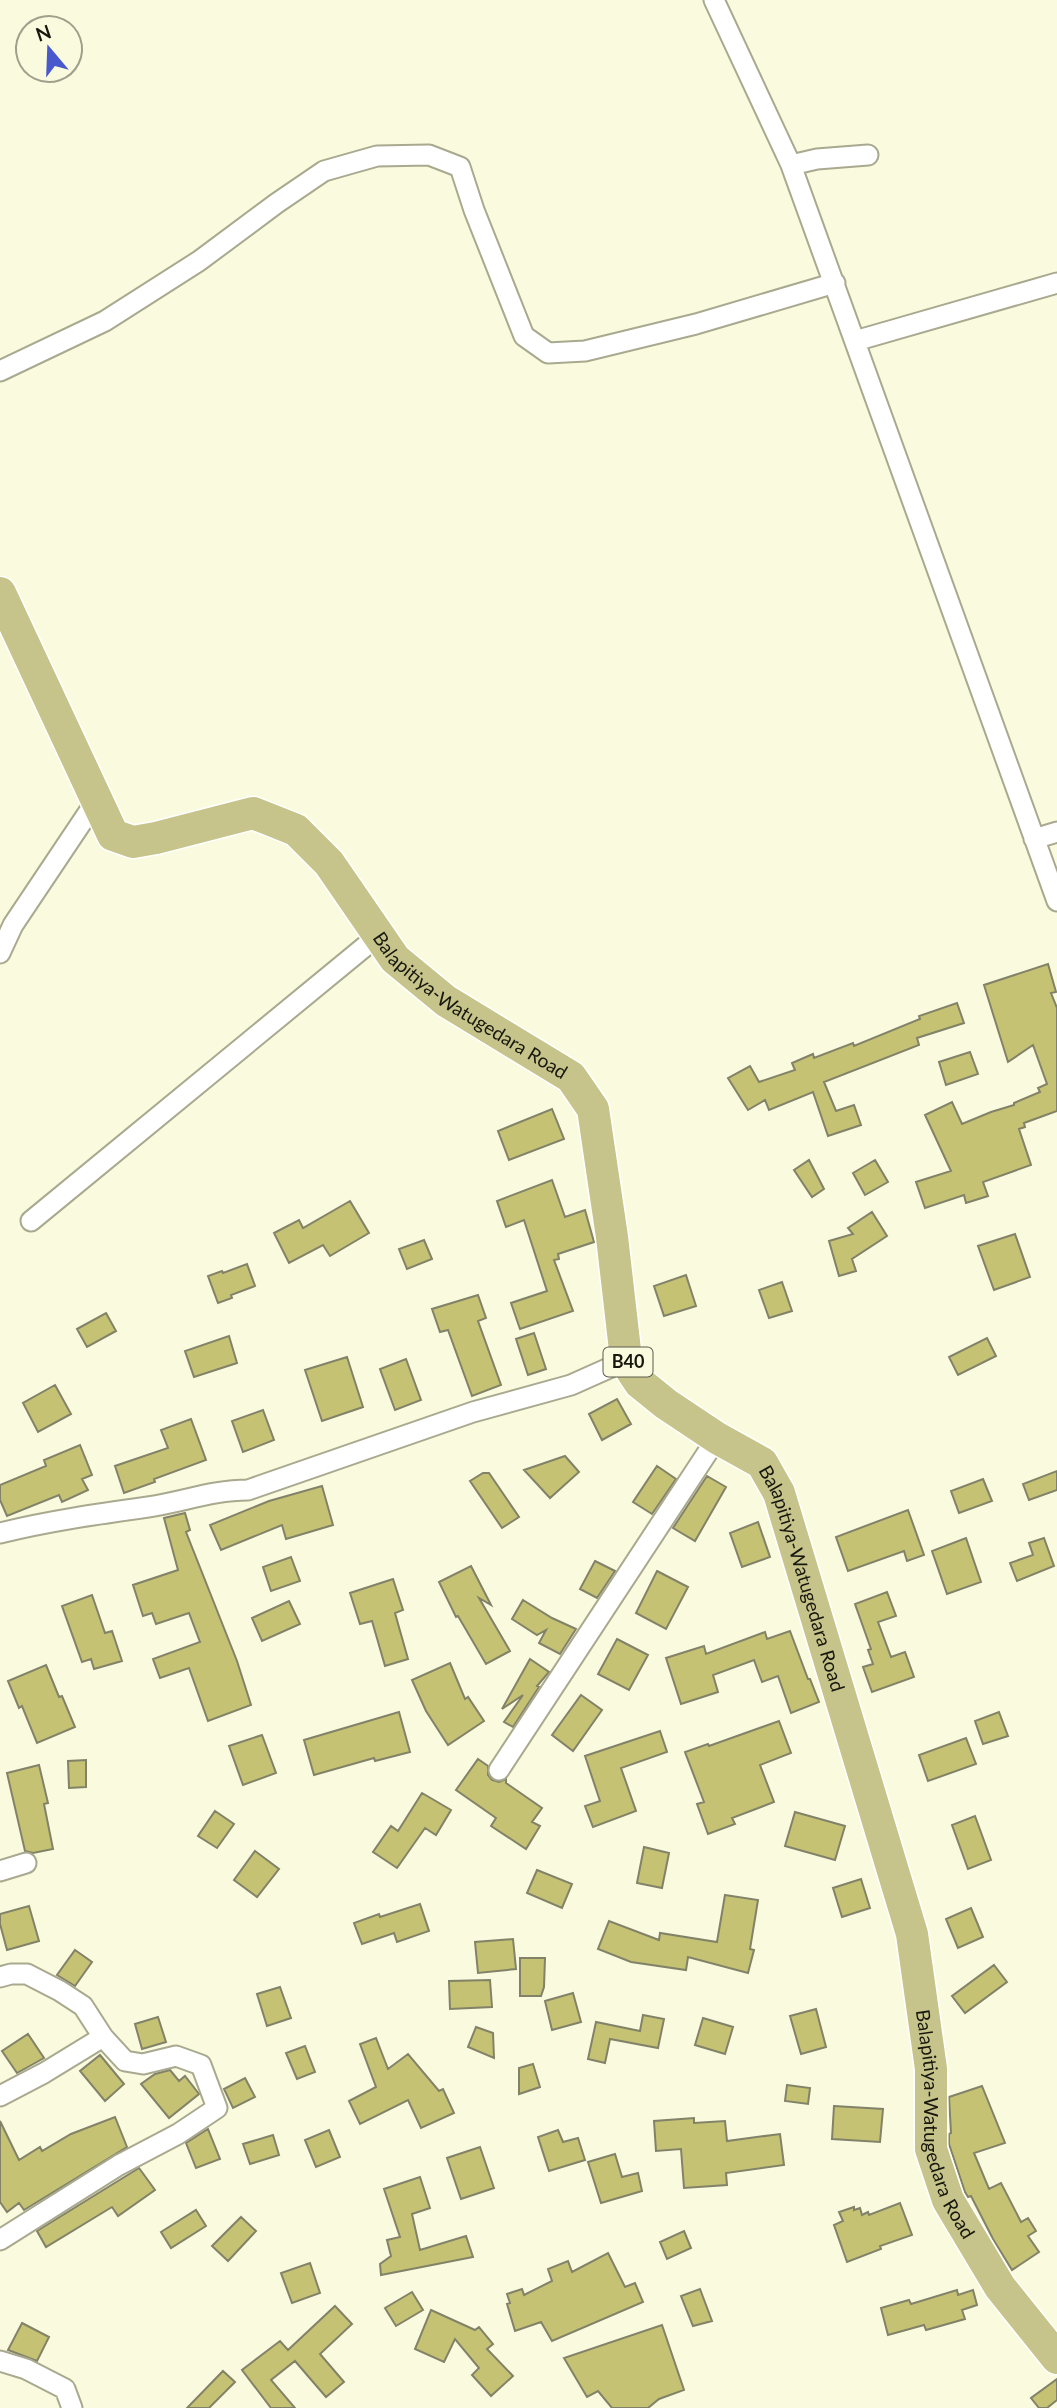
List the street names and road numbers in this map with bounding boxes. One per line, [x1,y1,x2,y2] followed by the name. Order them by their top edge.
[369,927,572,1083] street label: Balapitiya-Watugedara Road
[604,1348,652,1377] road number: B40
[755,1461,850,1694] street label: Balapitiya-Watugedara Road
[912,2008,980,2242] street label: Balapitiya-Watugedara Road

